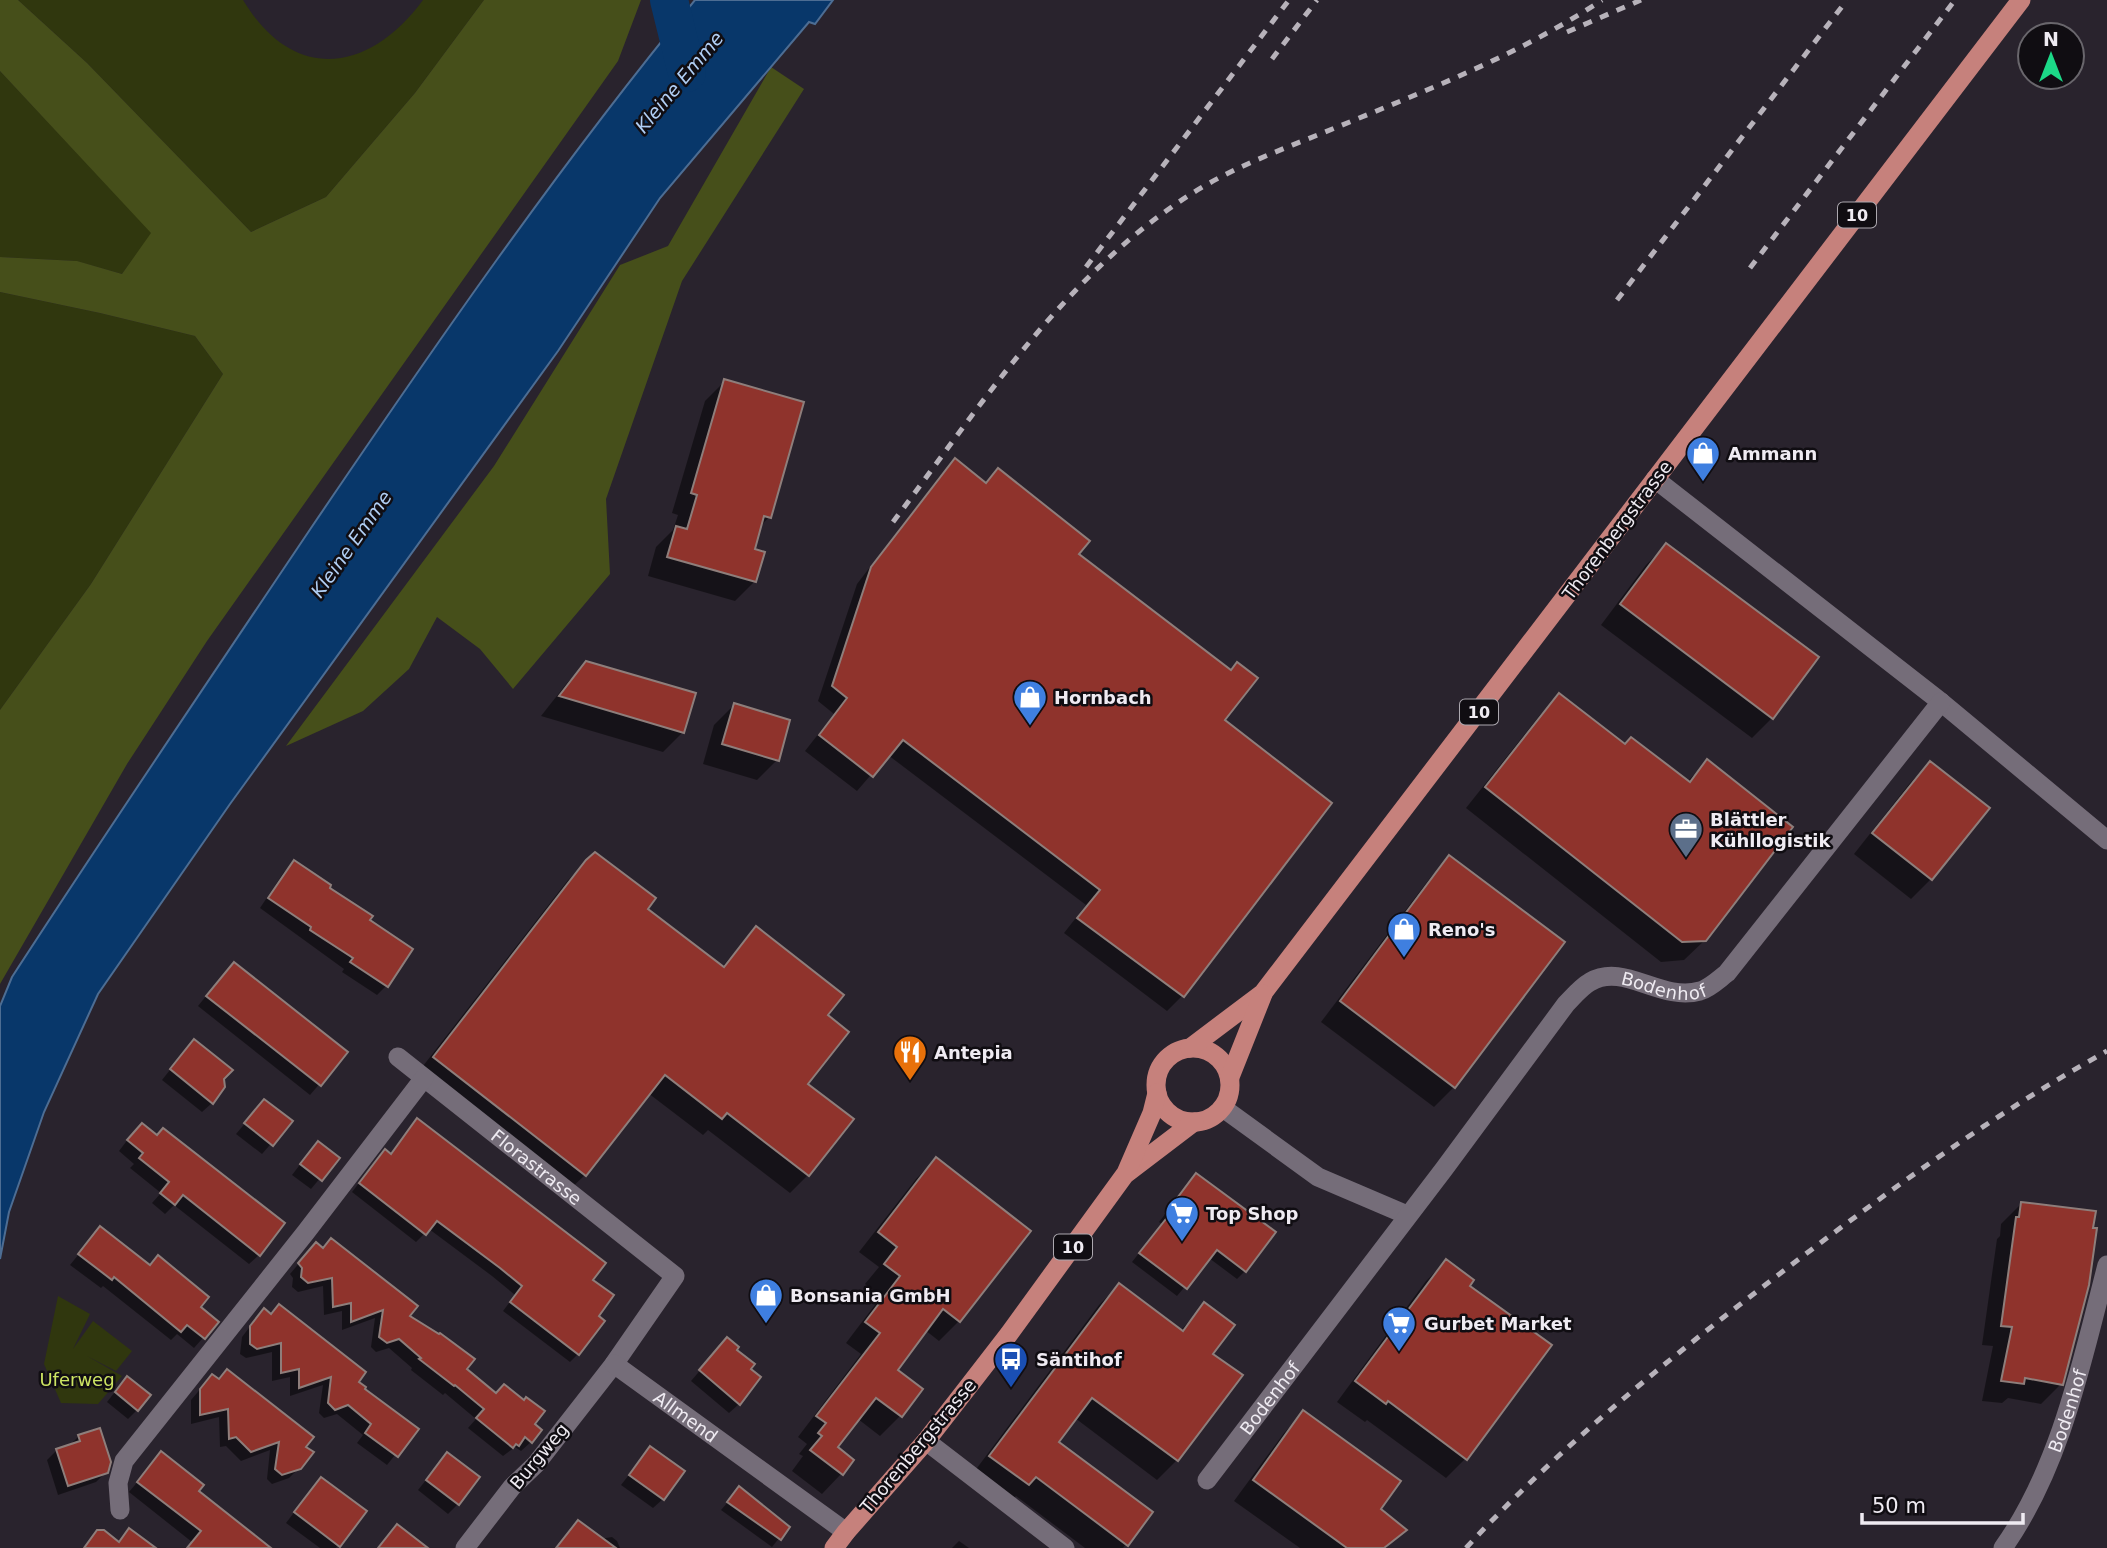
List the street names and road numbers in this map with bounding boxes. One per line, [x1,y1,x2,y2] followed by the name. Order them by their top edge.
[1838,202,1876,228] road number: 10
[1557,456,1676,604] street label: Thorenbergstrasse
[1460,699,1498,724] road number: 10
[1619,967,1710,1004] street label: Bodenhof
[487,1125,586,1209] street label: Florastrasse
[1054,1234,1092,1260] road number: 10
[1235,1357,1304,1439] street label: Bodenhof
[2044,1366,2090,1455] street label: Bodenhof
[855,1375,980,1518] street label: Thorenbergstrasse
[650,1386,722,1446] street label: Allmend
[505,1419,573,1493] street label: Burgweg

